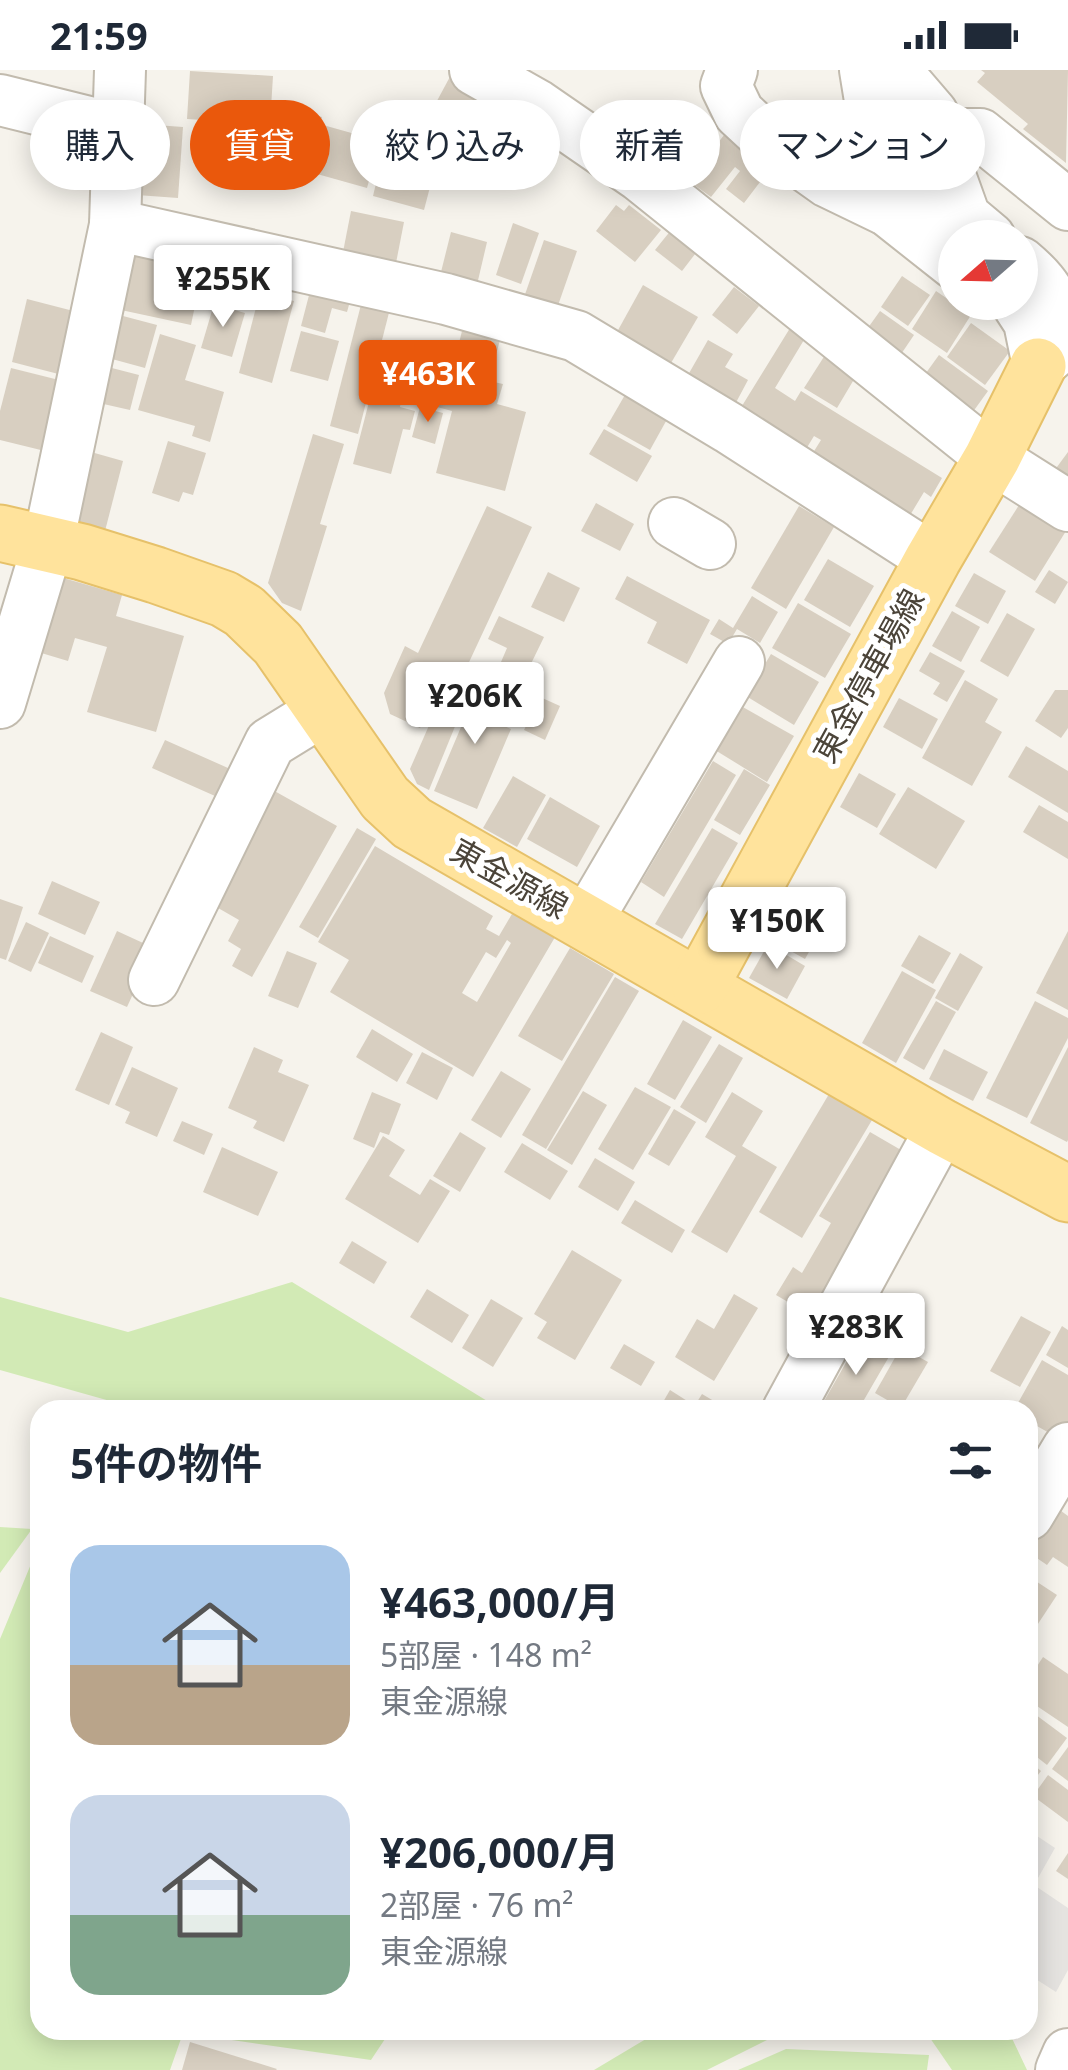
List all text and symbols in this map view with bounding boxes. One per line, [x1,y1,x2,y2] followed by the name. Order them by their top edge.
[50,9,148,61] text: 21:59
[30,100,170,190] chip: 購入
[190,100,330,190] chip: 賃貸
[350,100,560,190] chip: 絞り込み
[580,100,720,190] chip: 新着
[740,100,985,190] chip: マンション
[938,220,1038,320] north arrow
[938,220,1038,320] map controls
[153,245,293,330] pin: ¥255K
[176,256,270,299] text: ¥255K
[358,340,498,425] pin: ¥463K
[381,351,475,394] text: ¥463K
[802,581,933,770] street label: 東金停車場線
[405,662,545,747] pin: ¥206K
[428,673,522,716] text: ¥206K
[443,828,576,928] street label: 東金源線
[707,887,847,972] pin: ¥150K
[730,898,824,941] text: ¥150K
[786,1293,926,1378] pin: ¥283K
[809,1304,903,1347] text: ¥283K
[943,1433,998,1488] icon: filters
[70,1434,262,1491] text: 5件の物件
[380,1573,620,1630] text: ¥463,000/月
[150,1585,270,1705] icon: home
[380,1633,592,1676] text: 5部屋 · 148 m²
[380,1679,508,1722] text: 東金源線
[380,1823,620,1880] text: ¥206,000/月
[150,1835,270,1955] icon: home
[380,1883,574,1926] text: 2部屋 · 76 m²
[380,1929,508,1972] text: 東金源線

